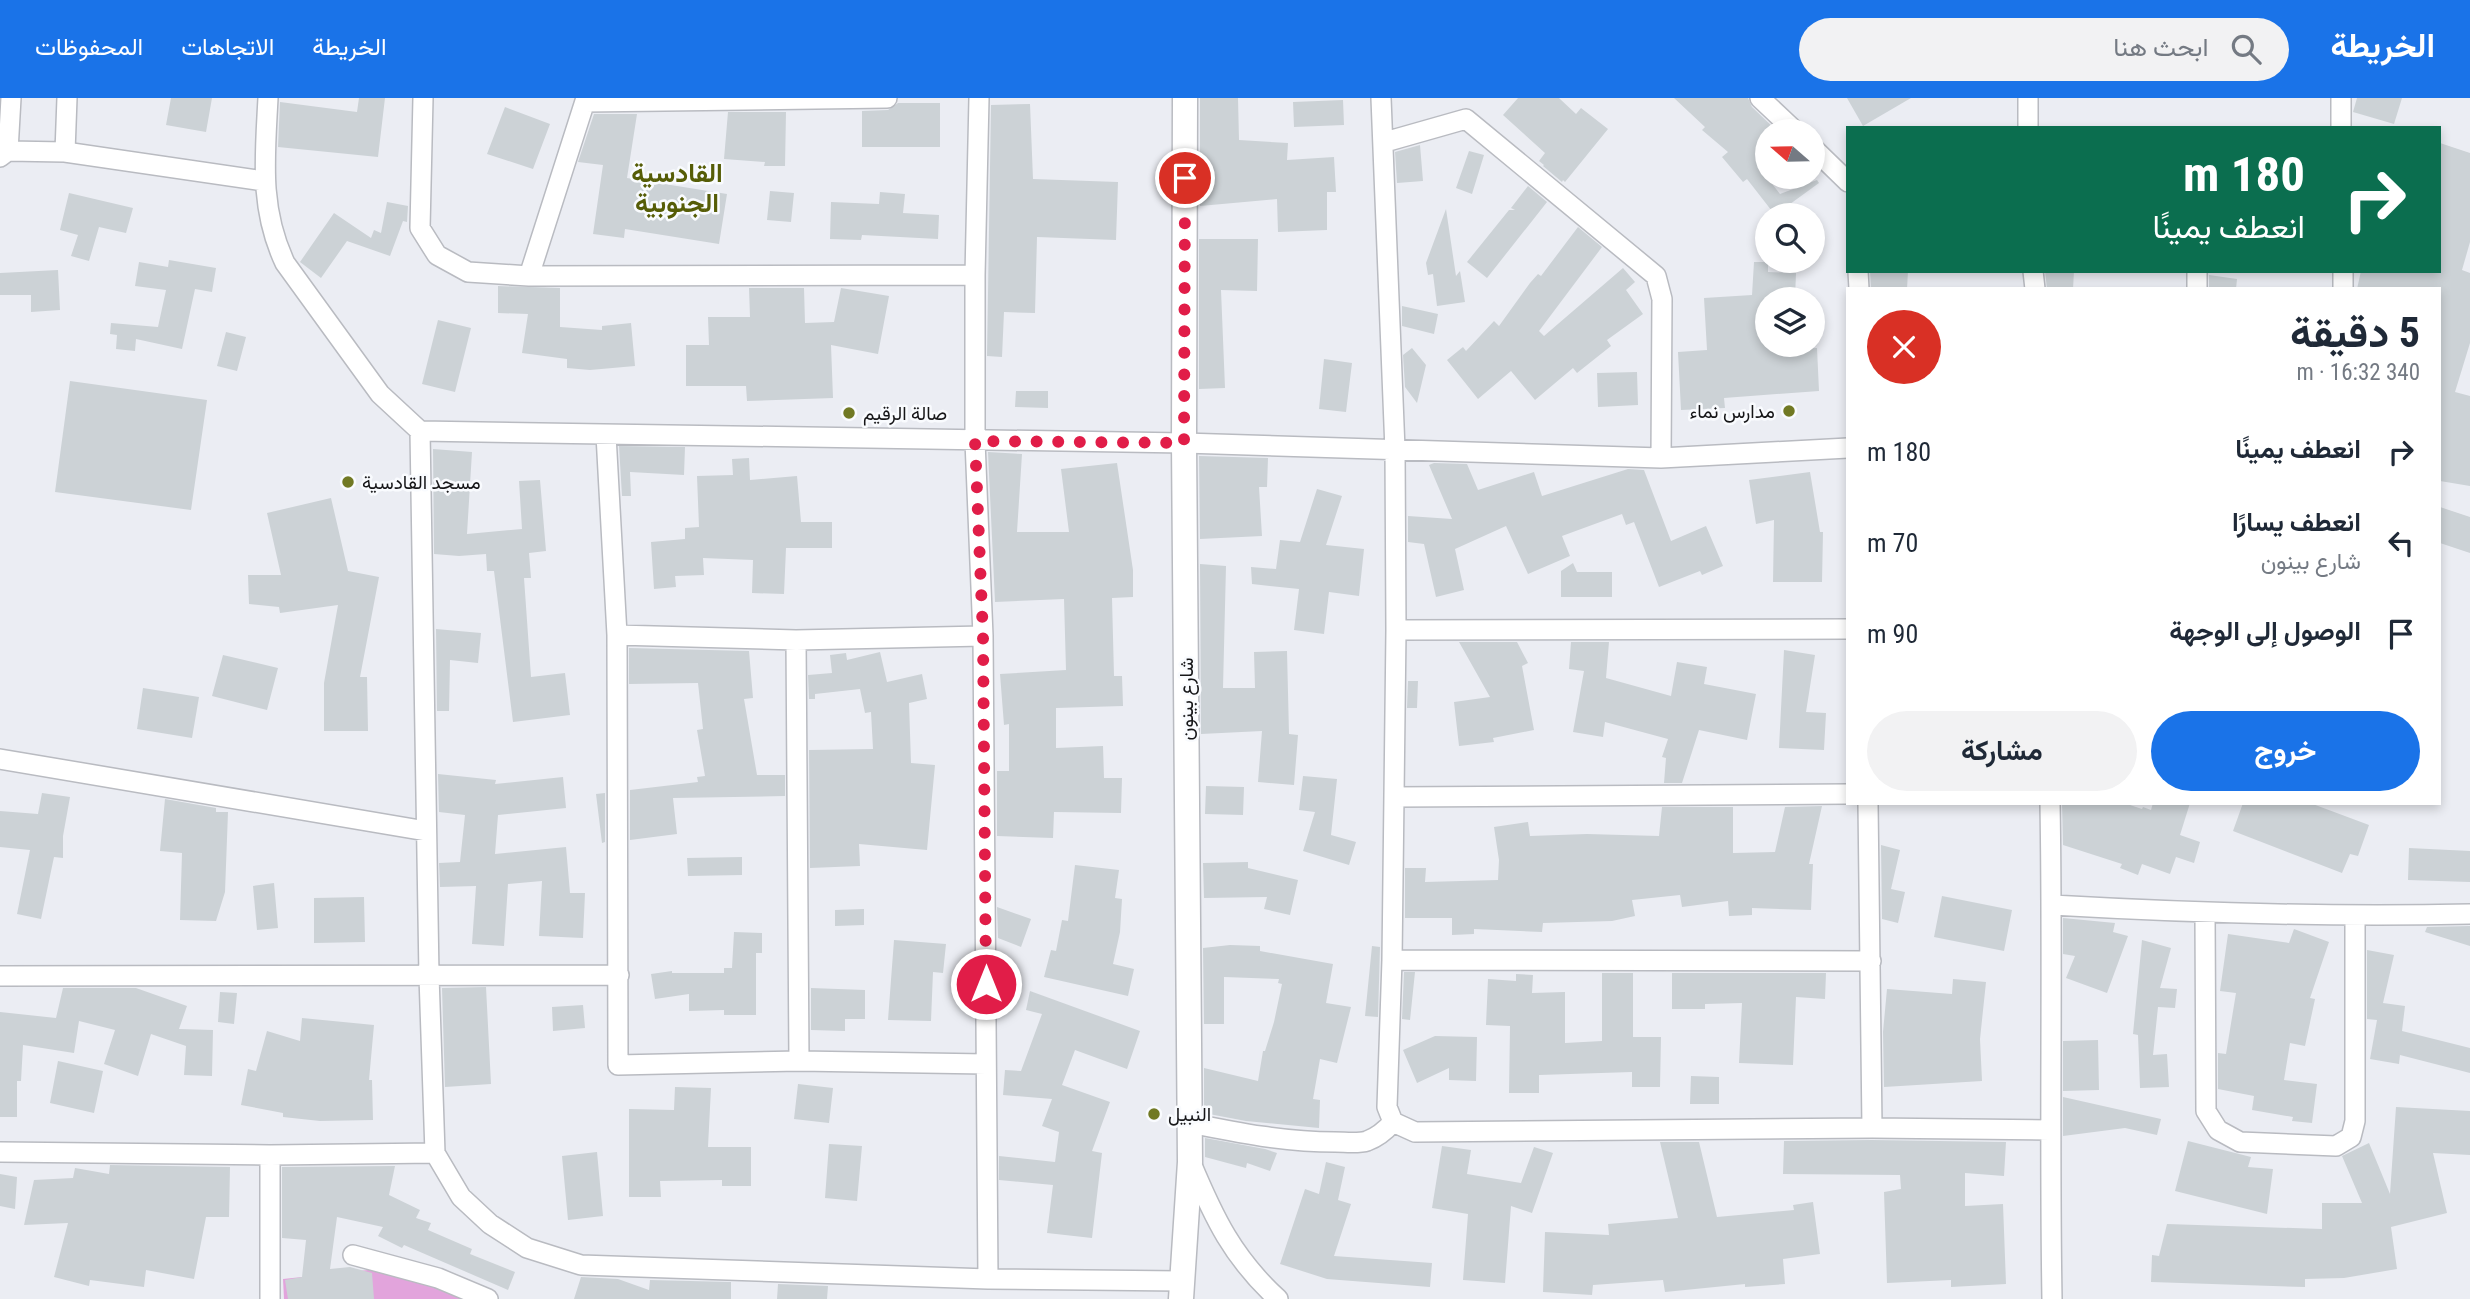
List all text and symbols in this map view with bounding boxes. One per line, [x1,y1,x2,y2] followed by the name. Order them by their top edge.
[1799,18,2289,81] search box
[2331,26,2435,65] text: الخريطة
[2227,30,2265,68] icon: search
[2113,32,2209,62] text: ابحث هنا
[35,33,143,61] text: المحفوظات
[181,33,274,61] text: الاتجاهات
[312,33,387,61] text: الخريطة
[1755,119,1825,189] north arrow
[1755,119,1825,357] map controls
[2183,146,2305,203] text: 180 m
[1155,148,1215,208] pin
[2329,154,2420,245] icon: right
[631,158,723,219] district label: القادسية الجنوبية
[1166,159,1204,197] icon: arrive
[1755,203,1825,273] button: search
[2152,208,2305,246] text: انعطف يمينًا
[1755,287,1825,357] button: layers
[2290,308,2420,357] text: 5 دقيقة
[1867,310,1941,384] button: close
[2296,359,2420,386] text: 340 m · 16:32
[1690,400,1775,423] place label: مدارس نماء
[863,402,947,426] place label: صالة الرقيم
[1781,403,1797,419] marker: مدارس نماء
[841,405,857,421] marker: صالة الرقيم
[2382,433,2420,471] icon: right
[2235,434,2361,464] text: انعطف يمينًا
[1867,437,1931,467] text: 180 m
[362,471,481,494] place label: مسجد القادسية
[340,474,356,490] marker: مسجد القادسية
[2232,507,2361,537] text: انعطف يسارًا
[2382,524,2420,562] icon: left
[1867,528,1918,558] text: 70 m
[2261,548,2361,575] text: شارع بينون
[2382,615,2420,653] icon: arrive
[2169,616,2361,646] text: الوصول إلى الوجهة
[1867,619,1918,649] text: 90 m
[1175,658,1199,740] street label: شارع بينون
[1867,711,2137,791] button: مشاركة
[2151,711,2420,791] button: خروج
[949,947,1023,1021] position arrow
[1168,1103,1211,1126] place label: النبيل
[1146,1106,1162,1122] marker: النبيل

